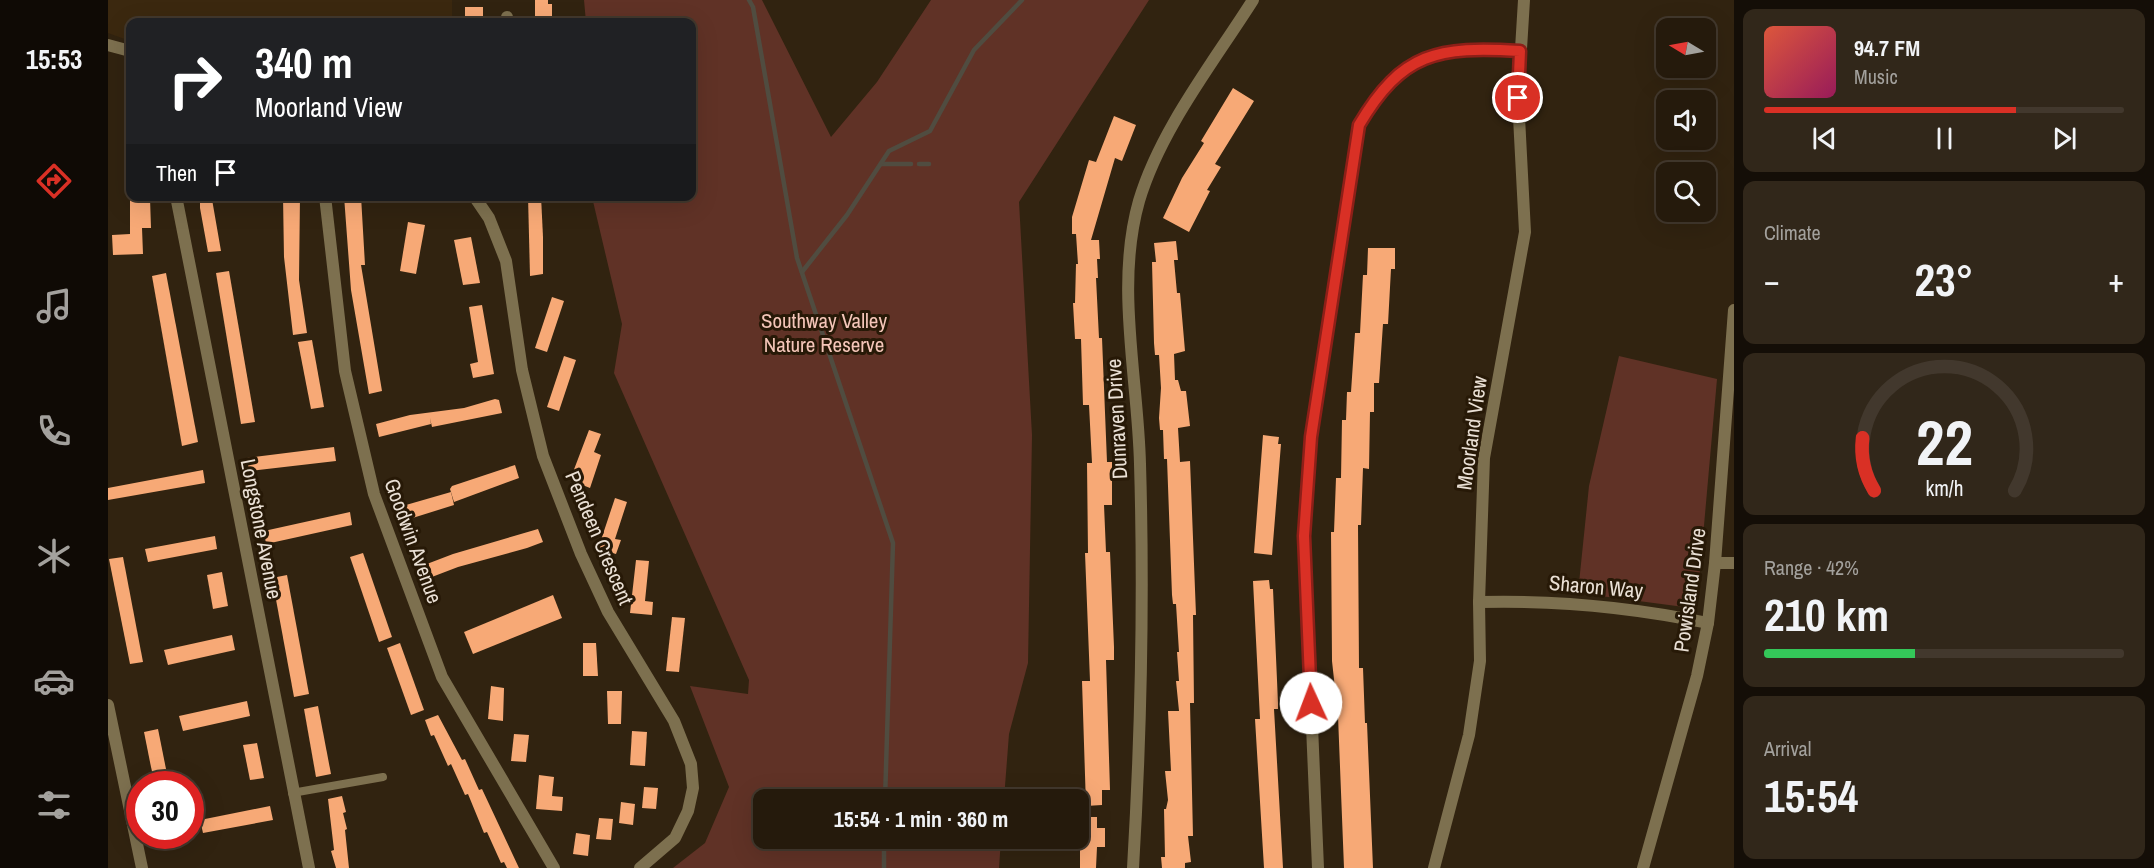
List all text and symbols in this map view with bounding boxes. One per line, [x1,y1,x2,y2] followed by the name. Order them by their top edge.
[1656,18,1716,78] north arrow
[1656,18,1716,222] map controls
[1854,33,1920,63] text: 94.7 FM
[255,35,353,91] text: 340 m
[26,41,82,77] text: 15:53
[156,42,234,120] icon: right
[1854,63,1898,90] text: Music
[1492,72,1543,123] pin
[1501,81,1534,114] icon: arrive
[255,89,402,125] text: Moorland View
[1656,90,1716,150] button: sound
[1808,122,1841,155] icon: previous
[1928,122,1961,155] icon: pause
[2048,122,2081,155] icon: next
[209,156,242,189] icon: arrive
[156,158,197,188] text: Then
[33,160,75,202] icon: directions
[1656,162,1716,222] button: search
[1764,219,1821,246] text: Climate
[1914,249,1974,310] text: 23°
[1764,258,1780,302] text: −
[2108,258,2124,302] text: +
[33,285,75,327] icon: music
[761,306,887,359] park label: Southway Valley Nature Reserve
[1099,358,1134,480] street label: Dunraven Drive
[1449,374,1494,492] street label: Moorland View
[1916,400,1972,484] text: 22
[33,410,75,452] icon: phone
[234,456,289,602] street label: Longstone Avenue
[558,466,641,609] street label: Pendeen Crescent
[377,474,449,607] street label: Goodwin Avenue
[1925,474,1963,503] text: km/h
[1666,526,1713,654] street label: Powisland Drive
[33,535,75,577] icon: climate
[1764,554,1859,581] text: Range · 42%
[1548,568,1645,605] street label: Sharon Way
[1764,584,1889,645] text: 210 km
[33,660,75,702] icon: car
[1279,671,1343,735] position arrow
[1764,735,1811,762] text: Arrival
[1764,765,1858,826] text: 15:54
[126,771,204,849] speed limit sign: 30
[33,784,75,826] icon: filters
[834,804,1008,834] text: 15:54 · 1 min · 360 m

